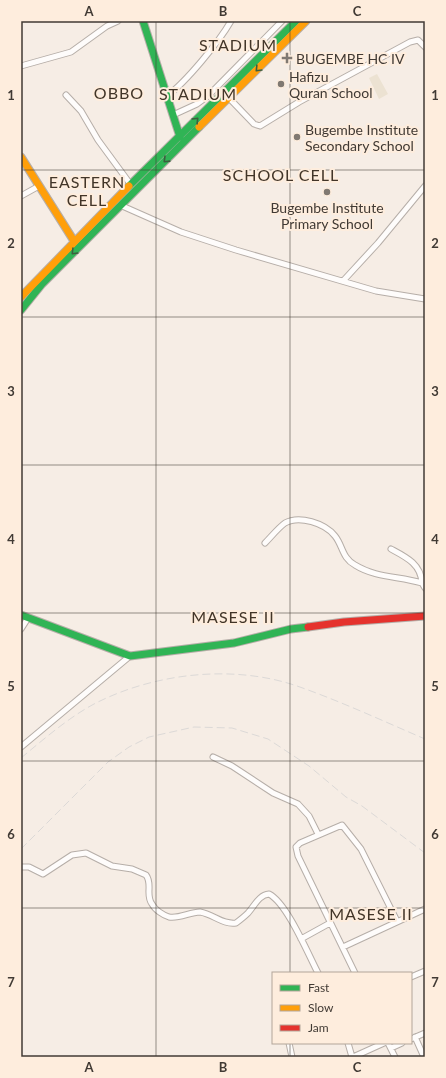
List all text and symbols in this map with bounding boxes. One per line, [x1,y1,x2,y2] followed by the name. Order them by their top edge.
[83,3,94,19] text: A
[219,3,228,19] text: B
[353,3,362,19] text: C
[199,35,277,54] district label: STADIUM
[296,50,405,67] place label: BUGEMBE HC IV
[281,52,293,64] marker: BUGEMBE HC IV
[256,64,263,72] one-way arrow
[289,68,372,101] place label: Hafizu Quran School
[276,79,286,89] marker: Hafizu Quran School
[94,83,144,102] district label: OBBO
[159,84,237,103] district label: STADIUM
[7,87,15,103] text: 1
[431,87,439,103] text: 1
[191,117,199,125] one-way arrow
[305,121,418,154] place label: Bugembe Institute Secondary School
[292,132,302,142] marker: Bugembe Institute Secondary School
[163,155,171,163] one-way arrow
[223,165,339,184] district label: SCHOOL CELL
[49,172,125,209] district label: EASTERN CELL
[322,187,332,197] marker: Bugembe Institute Primary School
[270,199,384,232] place label: Bugembe Institute Primary School
[7,235,15,251] text: 2
[431,235,439,251] text: 2
[71,247,79,255] one-way arrow
[7,383,15,399] text: 3
[431,383,439,399] text: 3
[7,531,15,547] text: 4
[431,531,439,547] text: 4
[191,607,275,626] district label: MASESE II
[7,678,15,694] text: 5
[431,678,439,694] text: 5
[7,826,15,842] text: 6
[431,826,439,842] text: 6
[329,904,413,923] district label: MASESE II
[272,972,412,1044] legend
[7,974,15,990] text: 7
[431,974,439,990] text: 7
[308,980,330,995] text: Fast
[308,1000,334,1015] text: Slow
[308,1020,329,1035] text: Jam
[83,1059,94,1075] text: A
[219,1059,228,1075] text: B
[353,1059,362,1075] text: C

